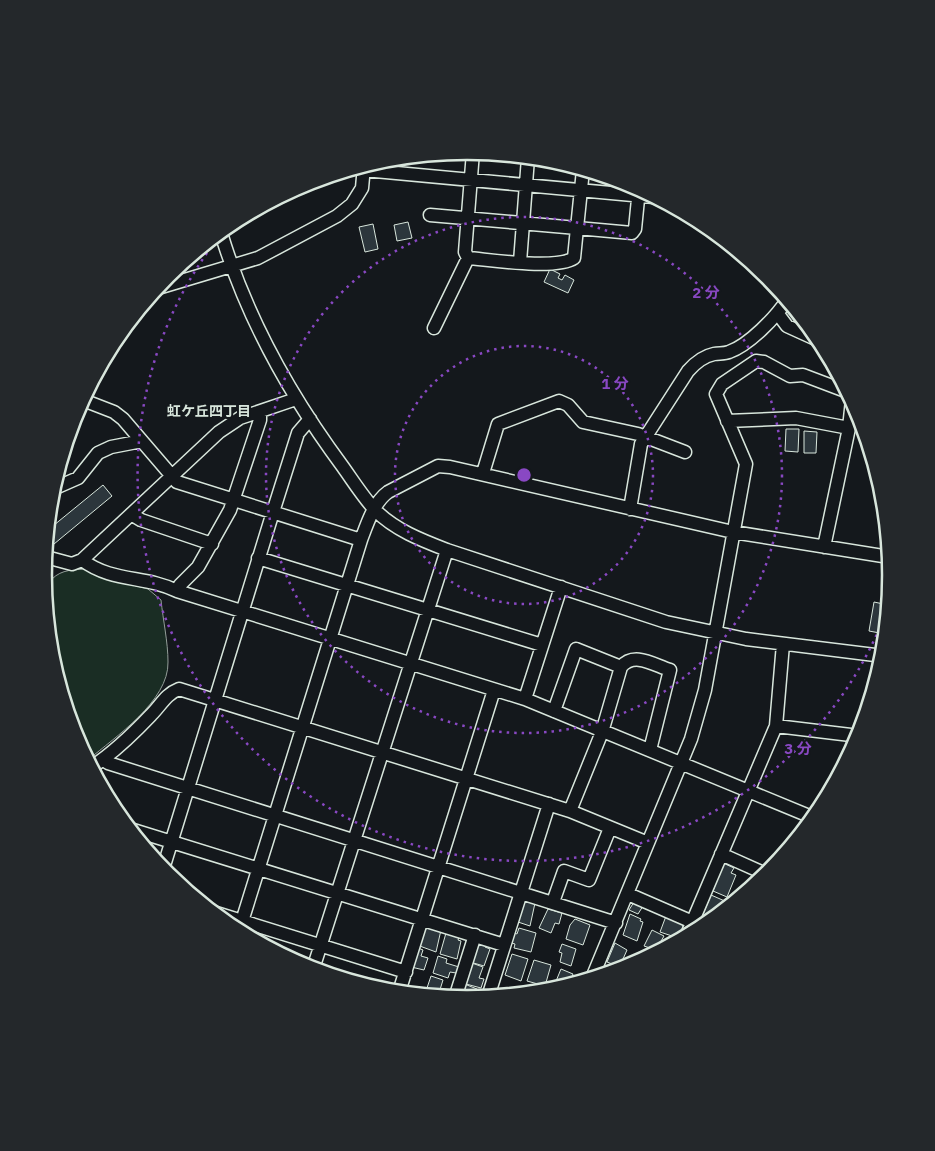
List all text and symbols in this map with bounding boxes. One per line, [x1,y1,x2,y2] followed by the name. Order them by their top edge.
[692,283,720,302] text: 2 分
[601,374,629,393] text: 1 分
[167,402,251,420] district label: 虹ケ丘四丁目
[515,466,533,484] centre of rings
[784,739,812,758] text: 3 分

